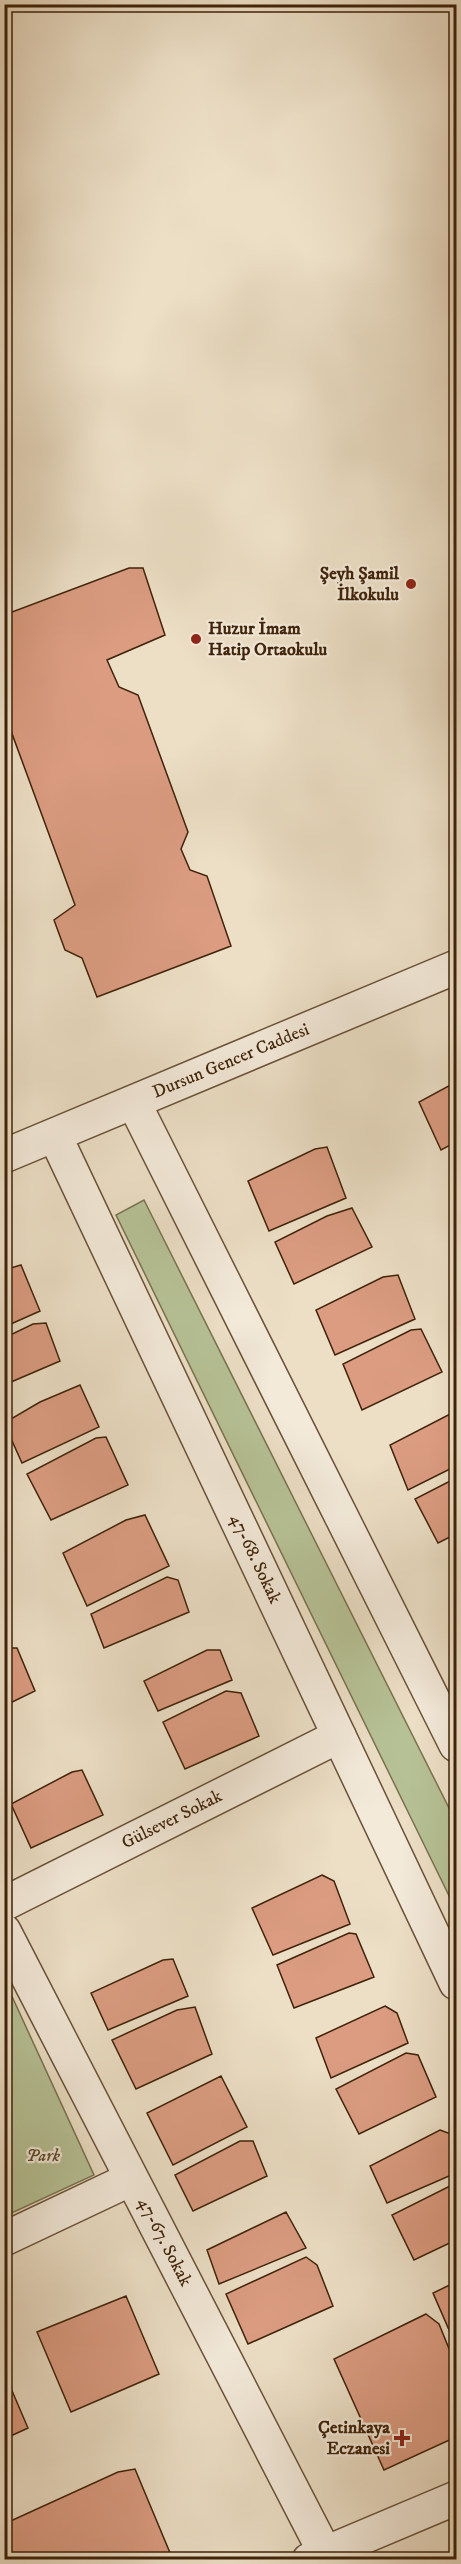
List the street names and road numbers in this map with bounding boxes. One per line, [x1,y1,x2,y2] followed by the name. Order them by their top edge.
[149,1019,313,1104] street label: Dursun Gencer Caddesi
[225,1511,286,1607] street label: 47-68. Sokak
[118,1785,226,1854] street label: Gülsever Sokak
[132,2194,197,2290] street label: 47-67. Sokak

